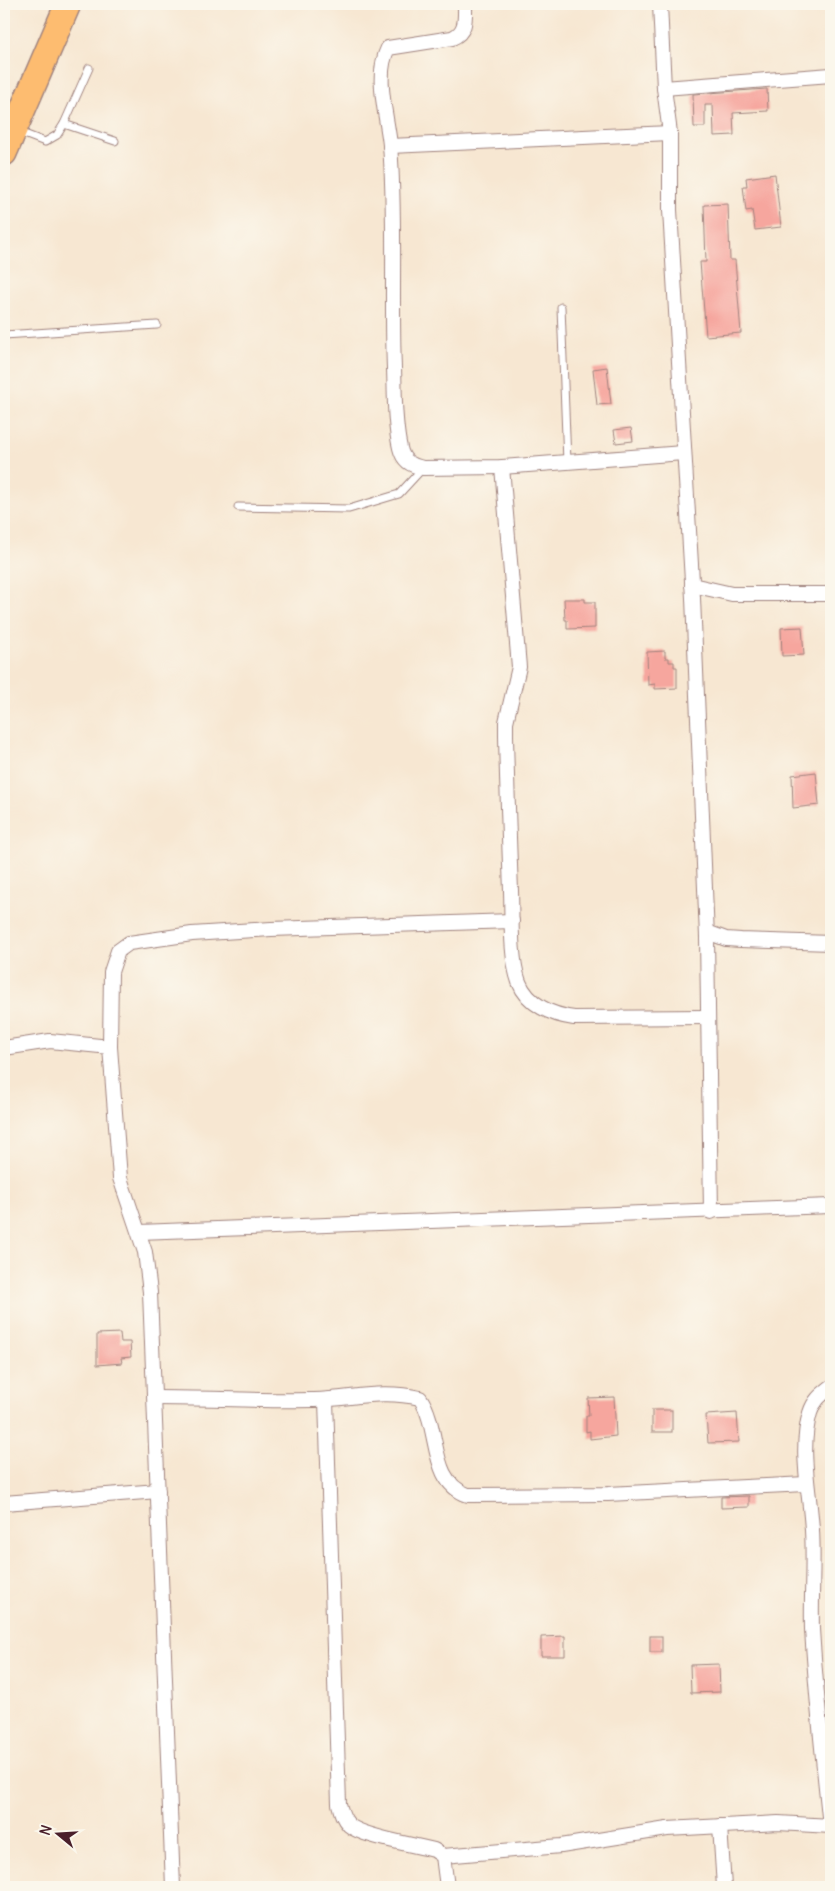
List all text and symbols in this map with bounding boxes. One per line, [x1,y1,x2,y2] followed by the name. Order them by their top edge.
[32,1808,82,1858] north arrow
[36,1823,56,1837] text: N

